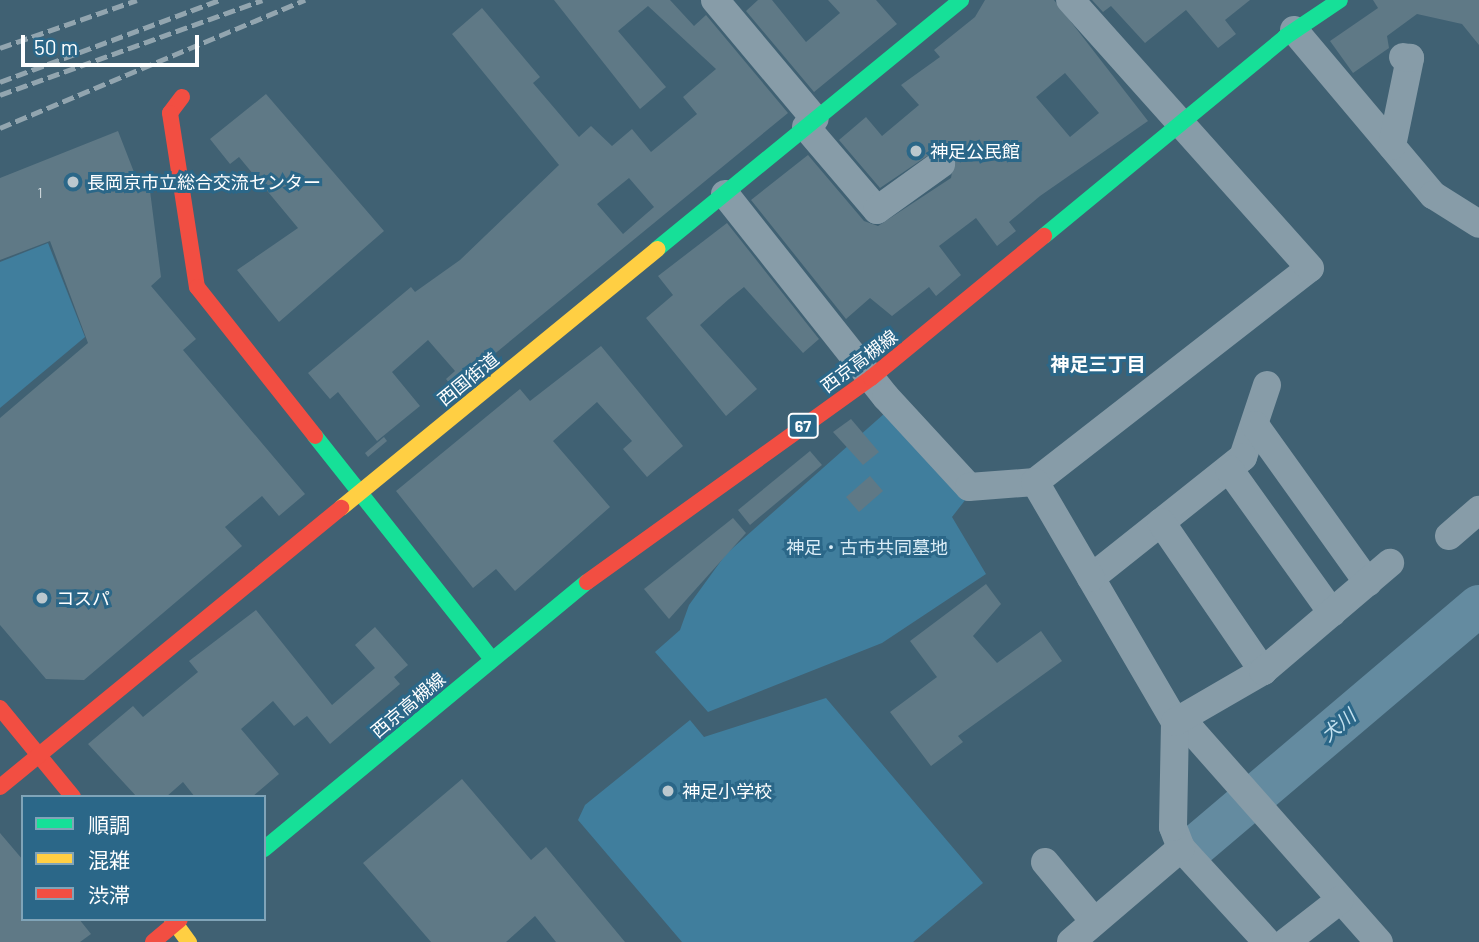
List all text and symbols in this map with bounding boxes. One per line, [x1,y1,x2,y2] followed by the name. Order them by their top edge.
[24,21,203,65] scale bar
[34,34,78,59] text: 50 m
[930,140,1020,162] place label: 神足公民館
[908,143,924,159] marker: 神足公民館
[87,171,321,193] place label: 長岡京市立総合交流センター
[65,174,81,190] marker: 長岡京市立総合交流センター
[38,185,42,201] house number: 1
[817,325,901,397] street label: 西京高槻線
[433,348,503,410] street label: 西国街道
[1051,353,1145,375] district label: 神足三丁目
[787,414,819,438] road number: 67
[786,536,948,558] park label: 神足・古市共同墓地
[56,587,110,609] place label: コスパ
[34,590,50,606] marker: コスパ
[367,668,449,742] street label: 西京高槻線
[1316,704,1360,746] water label: 犬川
[682,780,772,802] place label: 神足小学校
[660,783,676,799] marker: 神足小学校
[21,795,266,921] legend
[88,812,130,837] text: 順調
[88,847,130,872] text: 混雑
[88,882,130,907] text: 渋滞

